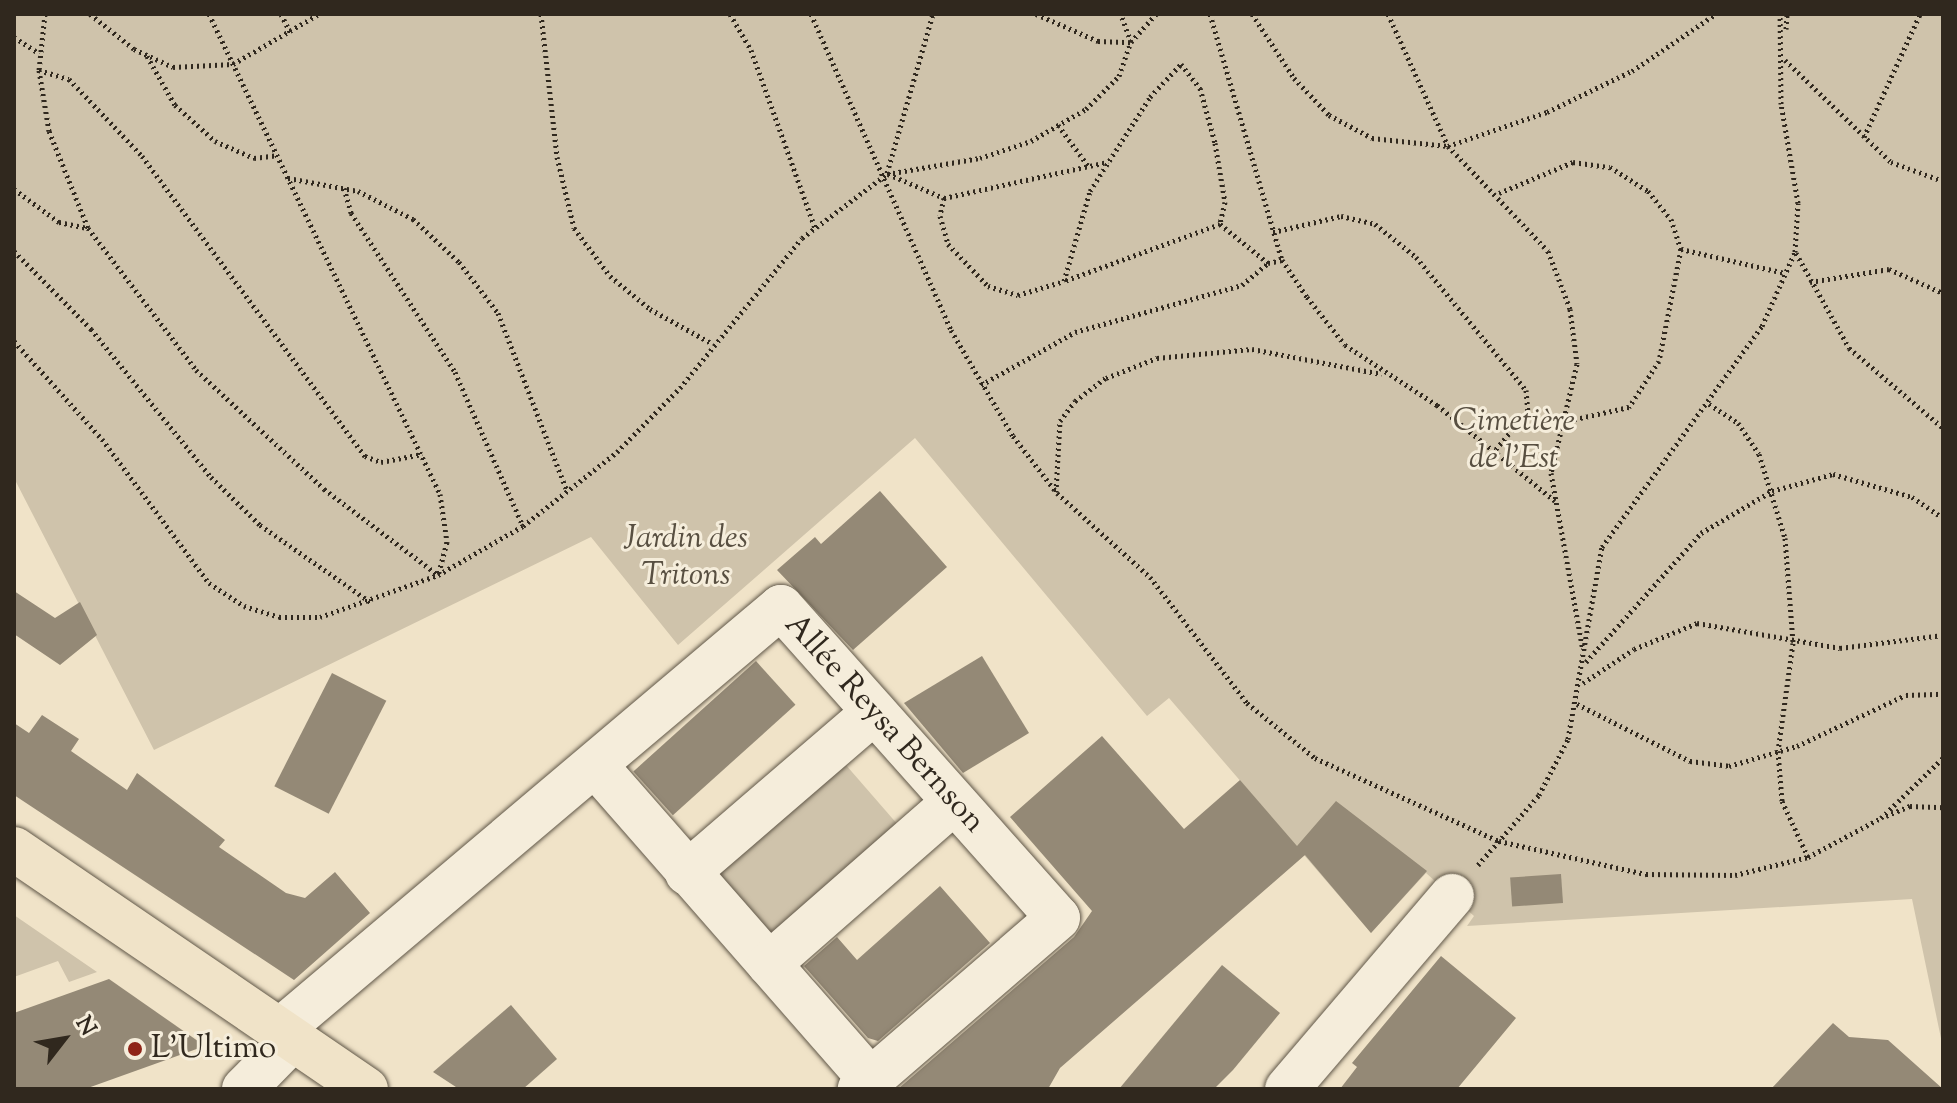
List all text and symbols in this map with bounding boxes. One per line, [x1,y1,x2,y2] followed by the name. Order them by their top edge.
[1453,404,1575,479] park label: Cimetière de l'Est
[624,521,748,596] park label: Jardin des Tritons
[775,606,993,842] street label: Allée Reysa Bernson
[24,999,104,1079] north arrow
[66,1011,103,1042] text: N
[151,1030,276,1068] place label: L'Ultimo
[126,1040,144,1058] marker: L'Ultimo

